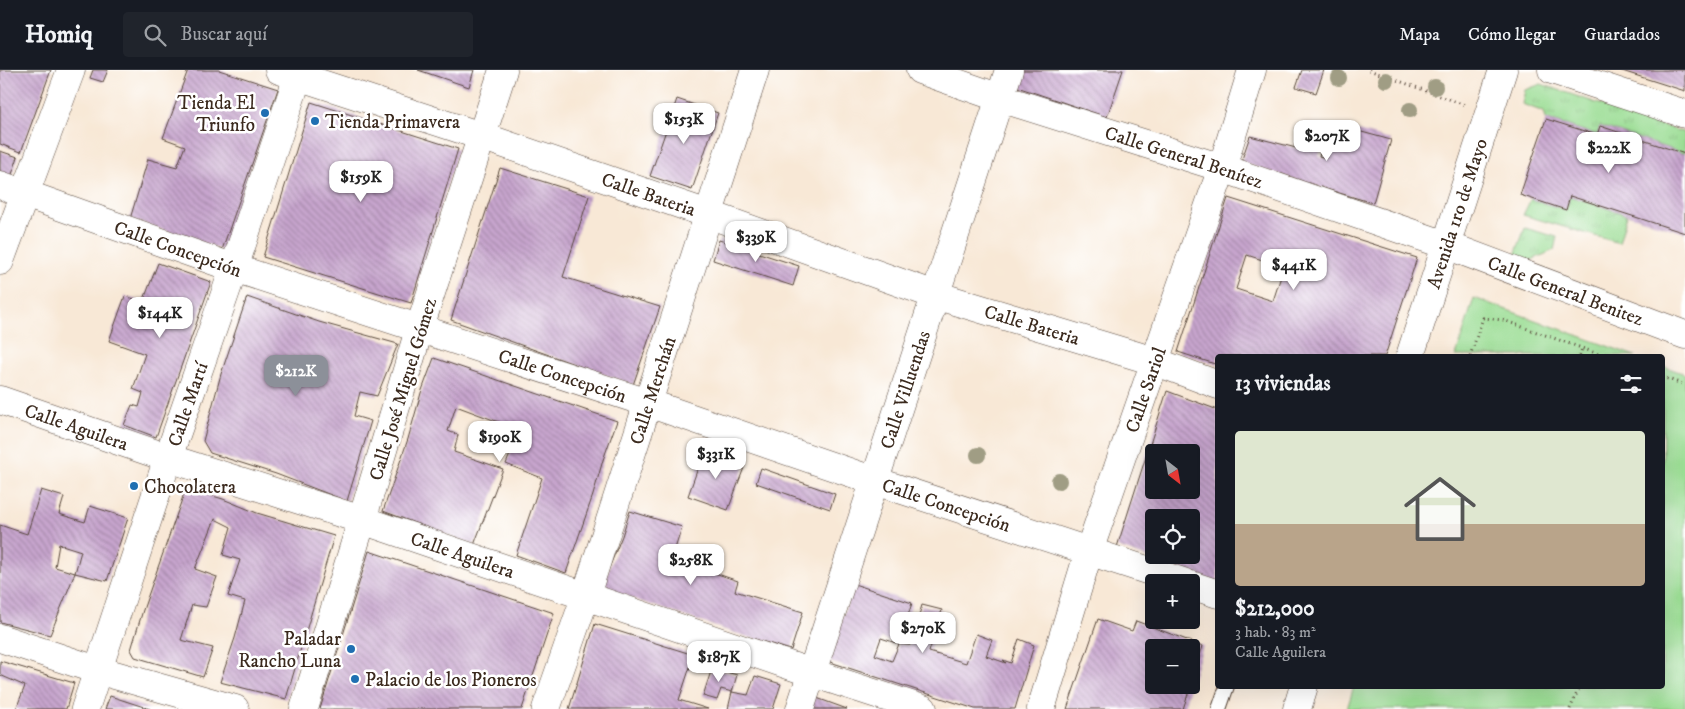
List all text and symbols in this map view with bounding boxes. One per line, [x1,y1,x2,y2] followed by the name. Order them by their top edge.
[123,12,473,57] search box
[25,20,93,50] text: Homiq
[141,21,169,49] icon: search
[181,23,267,46] text: Buscar aquí
[1399,24,1440,46] text: Mapa
[1468,24,1556,46] text: Cómo llegar
[1584,24,1660,46] text: Guardados
[177,92,255,137] place label: Tienda El Triunfo
[649,102,719,145] pin: $153K
[259,107,271,119] marker: Tienda El Triunfo
[664,109,704,129] text: $153K
[325,111,460,134] place label: Tienda Primavera
[309,115,321,127] marker: Tienda Primavera
[1292,119,1362,162] pin: $207K
[1102,122,1266,194] street label: Calle General Benítez
[1305,126,1349,146] text: $207K
[1574,132,1644,174] pin: $222K
[1423,136,1493,292] street label: Avenida 1ro de Mayo
[1587,138,1631,158] text: $222K
[326,160,396,203] pin: $159K
[340,167,382,187] text: $159K
[598,168,699,222] street label: Calle Bateria
[111,216,244,283] street label: Calle Concepción
[721,220,791,263] pin: $339K
[736,227,776,247] text: $339K
[1259,248,1329,291] pin: $441K
[1484,252,1646,331] street label: Calle General Benitez
[1272,255,1316,275] text: $441K
[365,295,442,484] street label: Calle José Miguel Gómez
[125,296,195,339] pin: $144K
[981,301,1082,351] street label: Calle Bateria
[138,303,182,323] text: $144K
[876,328,936,452] street label: Calle Villuendas
[625,334,682,448] street label: Calle Merchán
[1121,344,1172,436] street label: Calle Sariol
[495,345,629,408] street label: Calle Concepción
[261,354,331,397] pin: $212K
[163,358,214,450] street label: Calle Martí
[275,361,317,381] text: $212K
[1617,370,1645,398] icon: filters
[1235,371,1330,397] text: 13 viviendas
[21,399,131,456] street label: Calle Aguilera
[465,420,535,463] pin: $190K
[479,427,521,447] text: $190K
[681,438,751,480] pin: $331K
[697,444,735,464] text: $331K
[1145,444,1200,499] north arrow
[1145,444,1200,694] map controls
[1395,464,1485,554] icon: home
[879,474,1013,538] street label: Calle Concepción
[144,476,236,499] place label: Chocolatera
[128,480,140,492] marker: Chocolatera
[1145,509,1200,564] button: locate
[407,527,517,584] street label: Calle Aguilera
[656,544,726,586] pin: $258K
[669,550,713,570] text: $258K
[1145,574,1200,629] button: +
[1235,596,1315,622] text: $212,000
[888,612,958,654] pin: $270K
[901,618,945,638] text: $270K
[1235,622,1316,642] text: 3 hab. · 83 m²
[238,628,341,673] place label: Paladar Rancho Luna
[1145,639,1200,694] button: −
[684,640,754,683] pin: $187K
[1235,642,1326,662] text: Calle Aguilera
[345,643,357,655] marker: Paladar Rancho Luna
[698,647,740,667] text: $187K
[365,669,537,692] place label: Palacio de los Pioneros
[349,673,361,685] marker: Palacio de los Pioneros

